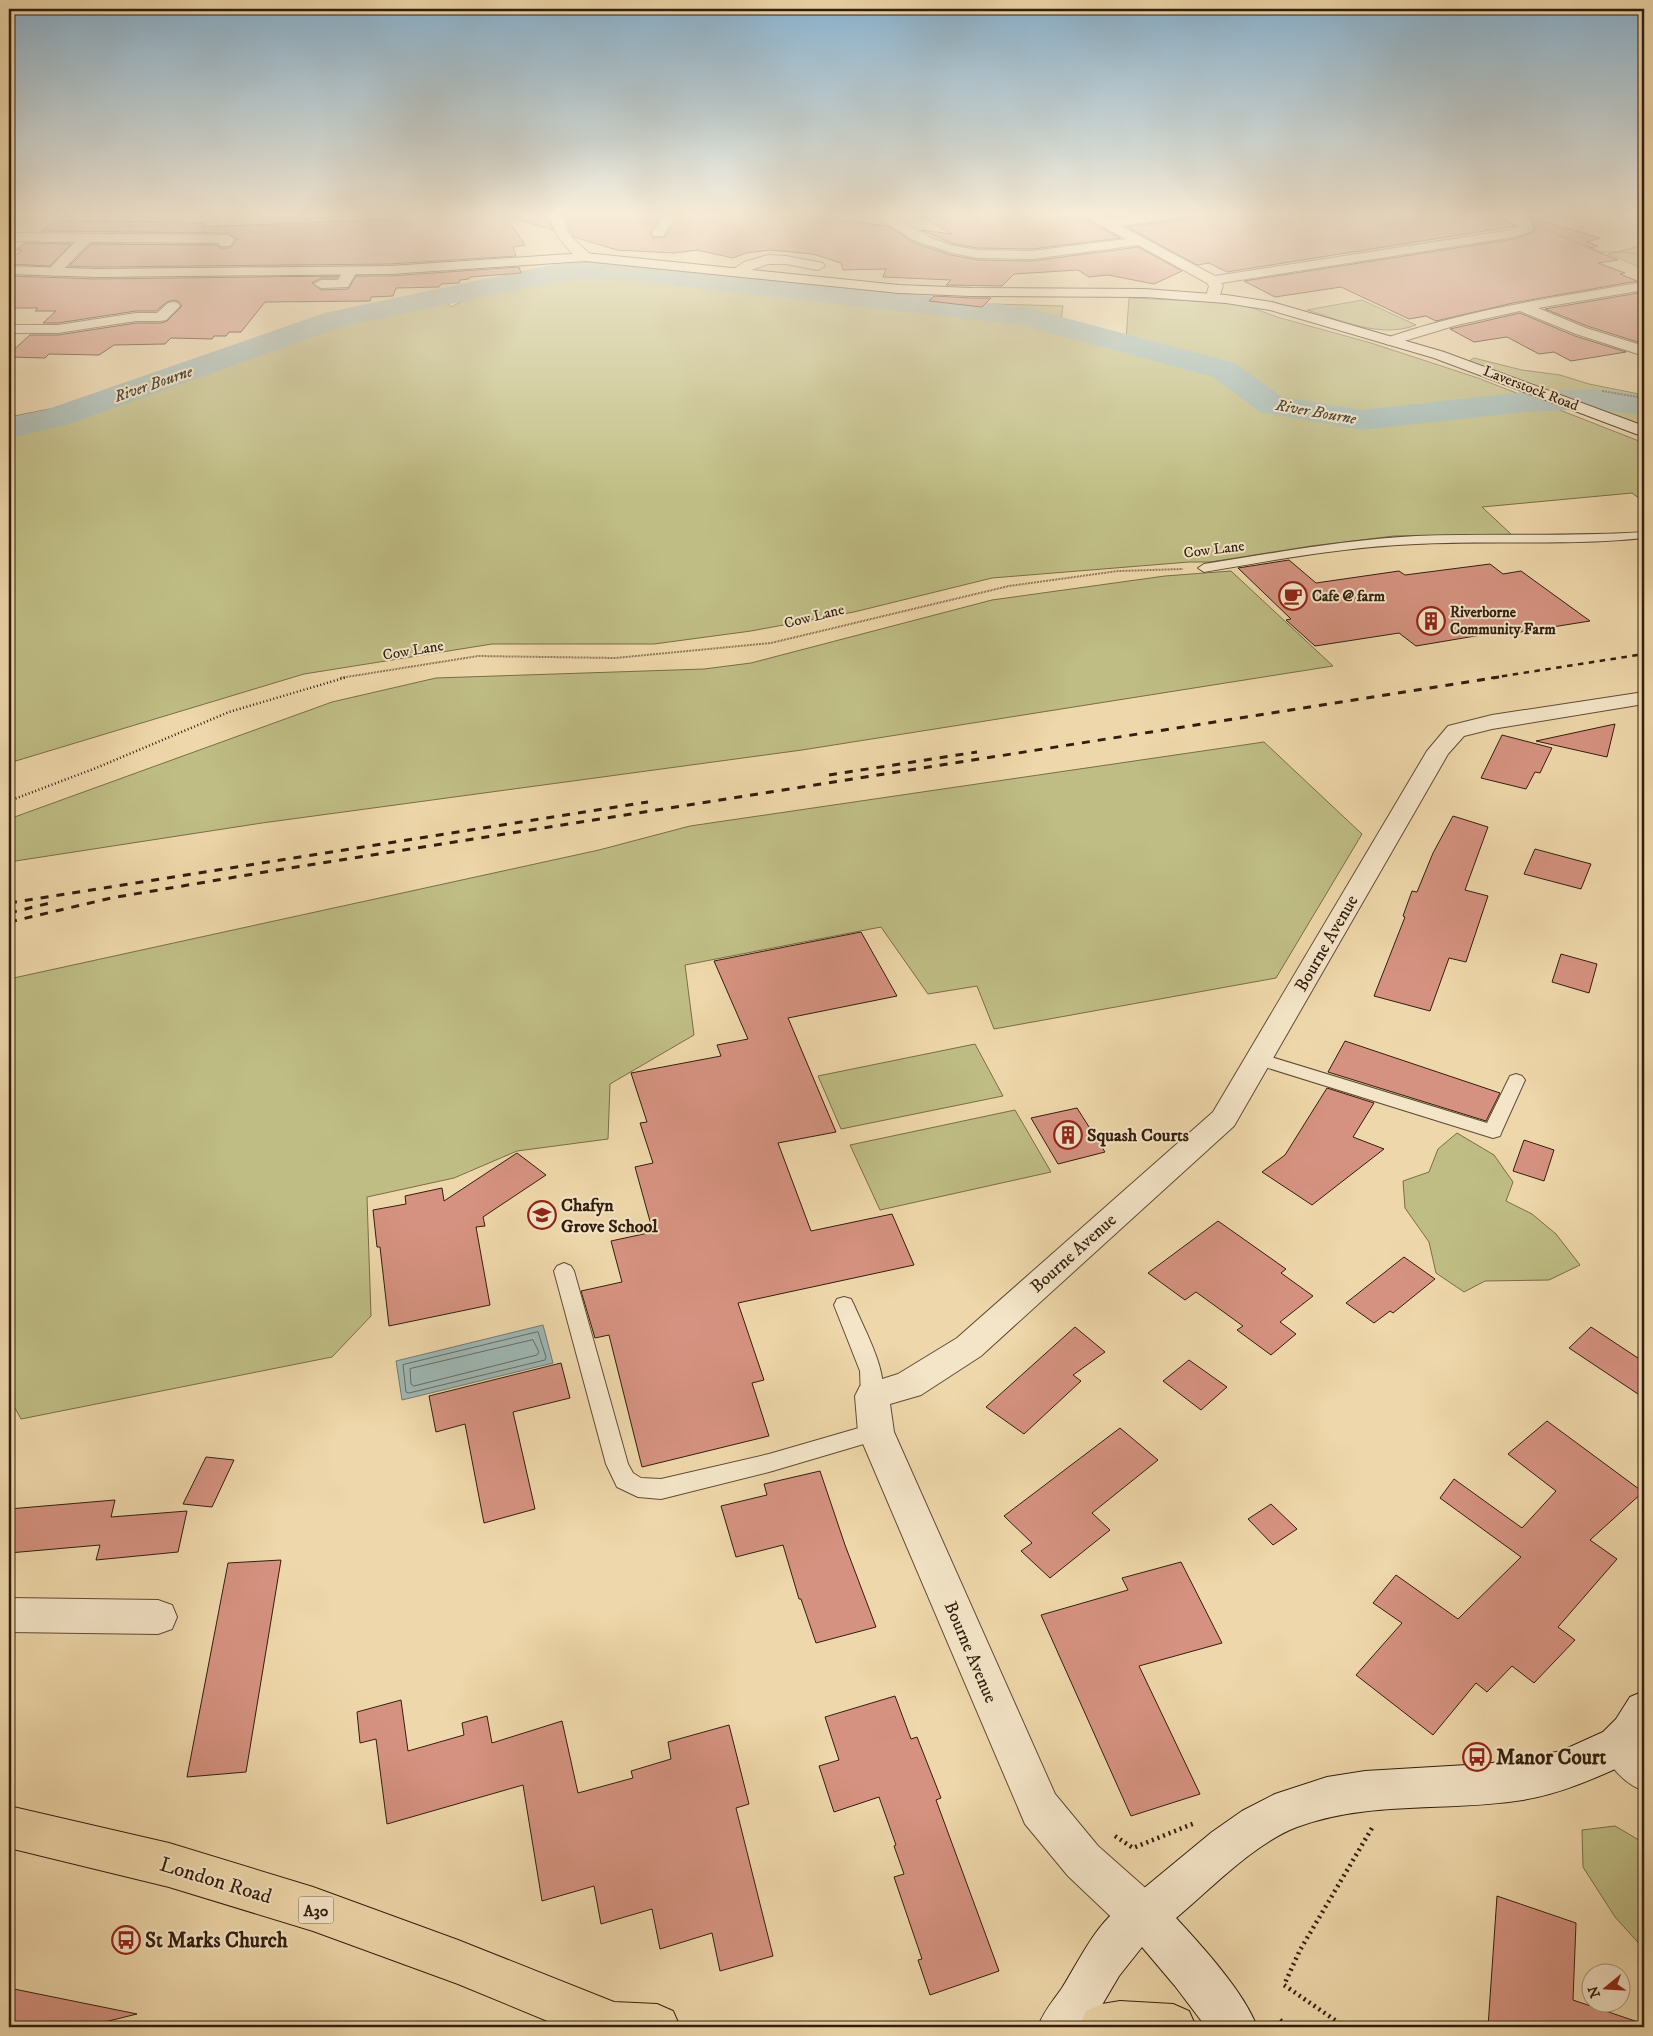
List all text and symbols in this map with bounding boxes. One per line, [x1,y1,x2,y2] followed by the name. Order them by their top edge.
[111,361,196,407] water label: River Bourne
[1480,362,1582,416] street label: Laverstock Road
[1273,395,1358,429] water label: River Bourne
[1183,536,1246,563] street label: Cow Lane
[1278,581,1308,611] cafe icon: Cafe @ farm
[1312,587,1386,606] place label: Cafe @ farm
[782,600,846,633] street label: Cow Lane
[1450,603,1556,639] place label: Riverborne Community Farm
[1416,606,1446,636] building icon: Riverborne Community Farm
[381,636,445,665] street label: Cow Lane
[1290,891,1363,996] street label: Bourne Avenue
[1053,1120,1083,1150] building icon: Squash Courts
[1087,1125,1189,1147] place label: Squash Courts
[561,1195,658,1238] place label: Chafyn Grove School
[527,1200,557,1230] school or university icon: Chafyn Grove School
[1026,1209,1121,1298] street label: Bourne Avenue
[939,1598,1001,1706] street label: Bourne Avenue
[1462,1742,1492,1772] bus stop icon: Manor Court
[1496,1745,1607,1771] place label: Manor Court
[156,1852,275,1910] street label: London Road
[298,1896,334,1924] road number: A30
[111,1925,141,1955] bus stop icon: St Marks Church
[145,1928,289,1954] place label: St Marks Church
[1580,1964,1630,2014] north arrow
[1584,1983,1605,2000] text: N

